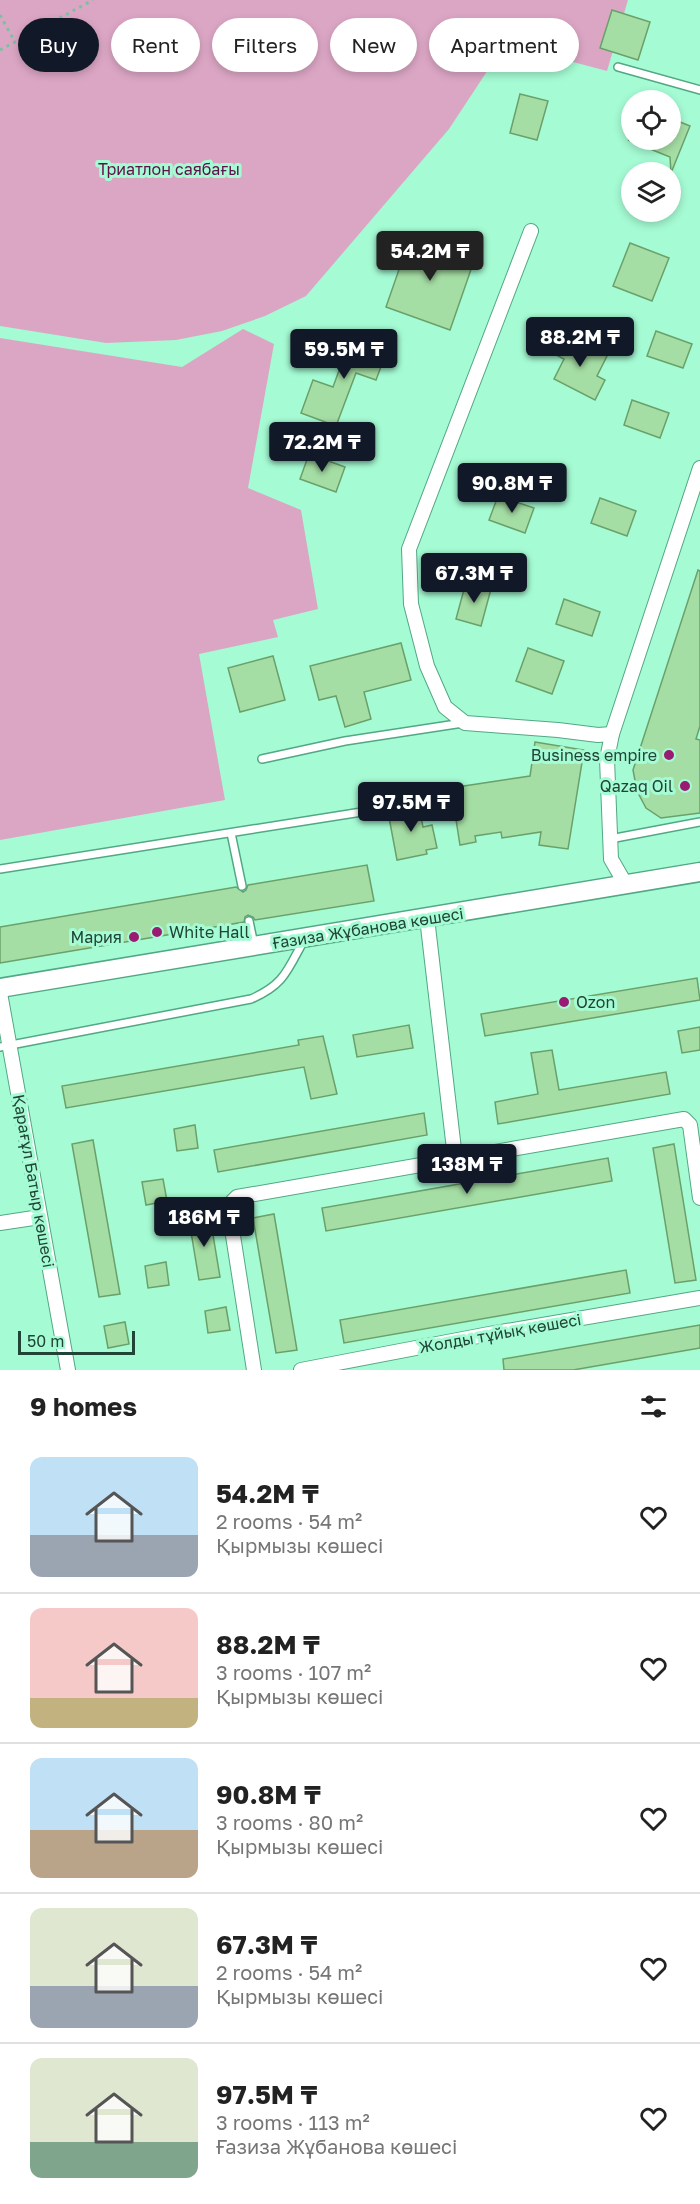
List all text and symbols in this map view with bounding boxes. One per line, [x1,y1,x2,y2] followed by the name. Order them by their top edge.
[18,18,99,72] chip: Buy
[111,18,200,72] chip: Rent
[212,18,318,72] chip: Filters
[330,18,417,72] chip: New
[429,18,579,72] chip: Apartment
[621,90,681,222] map controls
[621,90,681,150] button: locate
[98,159,240,179] park label: Триатлон саябағы
[621,162,681,222] button: layers
[375,231,485,282] pin: 54.2M ₸
[390,238,470,262] text: 54.2M ₸
[525,317,635,368] pin: 88.2M ₸
[540,324,620,348] text: 88.2M ₸
[289,329,399,380] pin: 59.5M ₸
[304,336,384,360] text: 59.5M ₸
[267,422,377,473] pin: 72.2M ₸
[283,429,361,453] text: 72.2M ₸
[457,463,567,514] pin: 90.8M ₸
[472,470,552,494] text: 90.8M ₸
[419,553,529,604] pin: 67.3M ₸
[435,560,513,584] text: 67.3M ₸
[531,745,657,765] place label: Business empire
[662,748,676,762] marker: Business empire
[600,776,673,796] place label: Qazaq Oil
[678,779,692,793] marker: Qazaq Oil
[356,782,466,833] pin: 97.5M ₸
[372,789,450,813] text: 97.5M ₸
[271,903,465,953] street label: Ғазиза Жұбанова көшесі
[169,922,250,942] place label: White Hall
[150,925,164,939] marker: White Hall
[70,927,122,947] place label: Мария
[127,930,141,944] marker: Мария
[576,992,615,1012] place label: Ozon
[557,995,571,1009] marker: Ozon
[9,1093,59,1269] street label: Қарағұл Батыр көшесі
[418,1144,516,1195] pin: 138M ₸
[431,1151,503,1175] text: 138M ₸
[155,1197,253,1248] pin: 186M ₸
[168,1204,240,1228] text: 186M ₸
[417,1309,583,1357] street label: Жолды тұйық көшесі
[18,1328,135,1356] scale bar
[27,1331,64,1351] text: 50 m
[637,1390,670,1423] icon: filters
[30,1391,137,1422] text: 9 homes
[216,1478,319,1509] text: 54.2M ₸
[78,1481,150,1553] icon: home
[637,1501,670,1534] icon: heart
[216,1509,362,1533] text: 2 rooms · 54 m²
[216,1533,383,1557] text: Қырмызы көшесі
[216,1629,320,1660] text: 88.2M ₸
[78,1632,150,1704] icon: home
[637,1652,670,1685] icon: heart
[216,1660,371,1684] text: 3 rooms · 107 m²
[216,1684,383,1708] text: Қырмызы көшесі
[216,1779,321,1810] text: 90.8M ₸
[78,1782,150,1854] icon: home
[637,1802,670,1835] icon: heart
[216,1810,363,1834] text: 3 rooms · 80 m²
[216,1834,383,1858] text: Қырмызы көшесі
[216,1929,317,1960] text: 67.3M ₸
[78,1932,150,2004] icon: home
[637,1952,670,1985] icon: heart
[216,1960,362,1984] text: 2 rooms · 54 m²
[216,1984,383,2008] text: Қырмызы көшесі
[216,2079,317,2110] text: 97.5M ₸
[78,2082,150,2154] icon: home
[637,2102,670,2135] icon: heart
[216,2110,370,2134] text: 3 rooms · 113 m²
[216,2134,457,2158] text: Ғазиза Жұбанова көшесі

